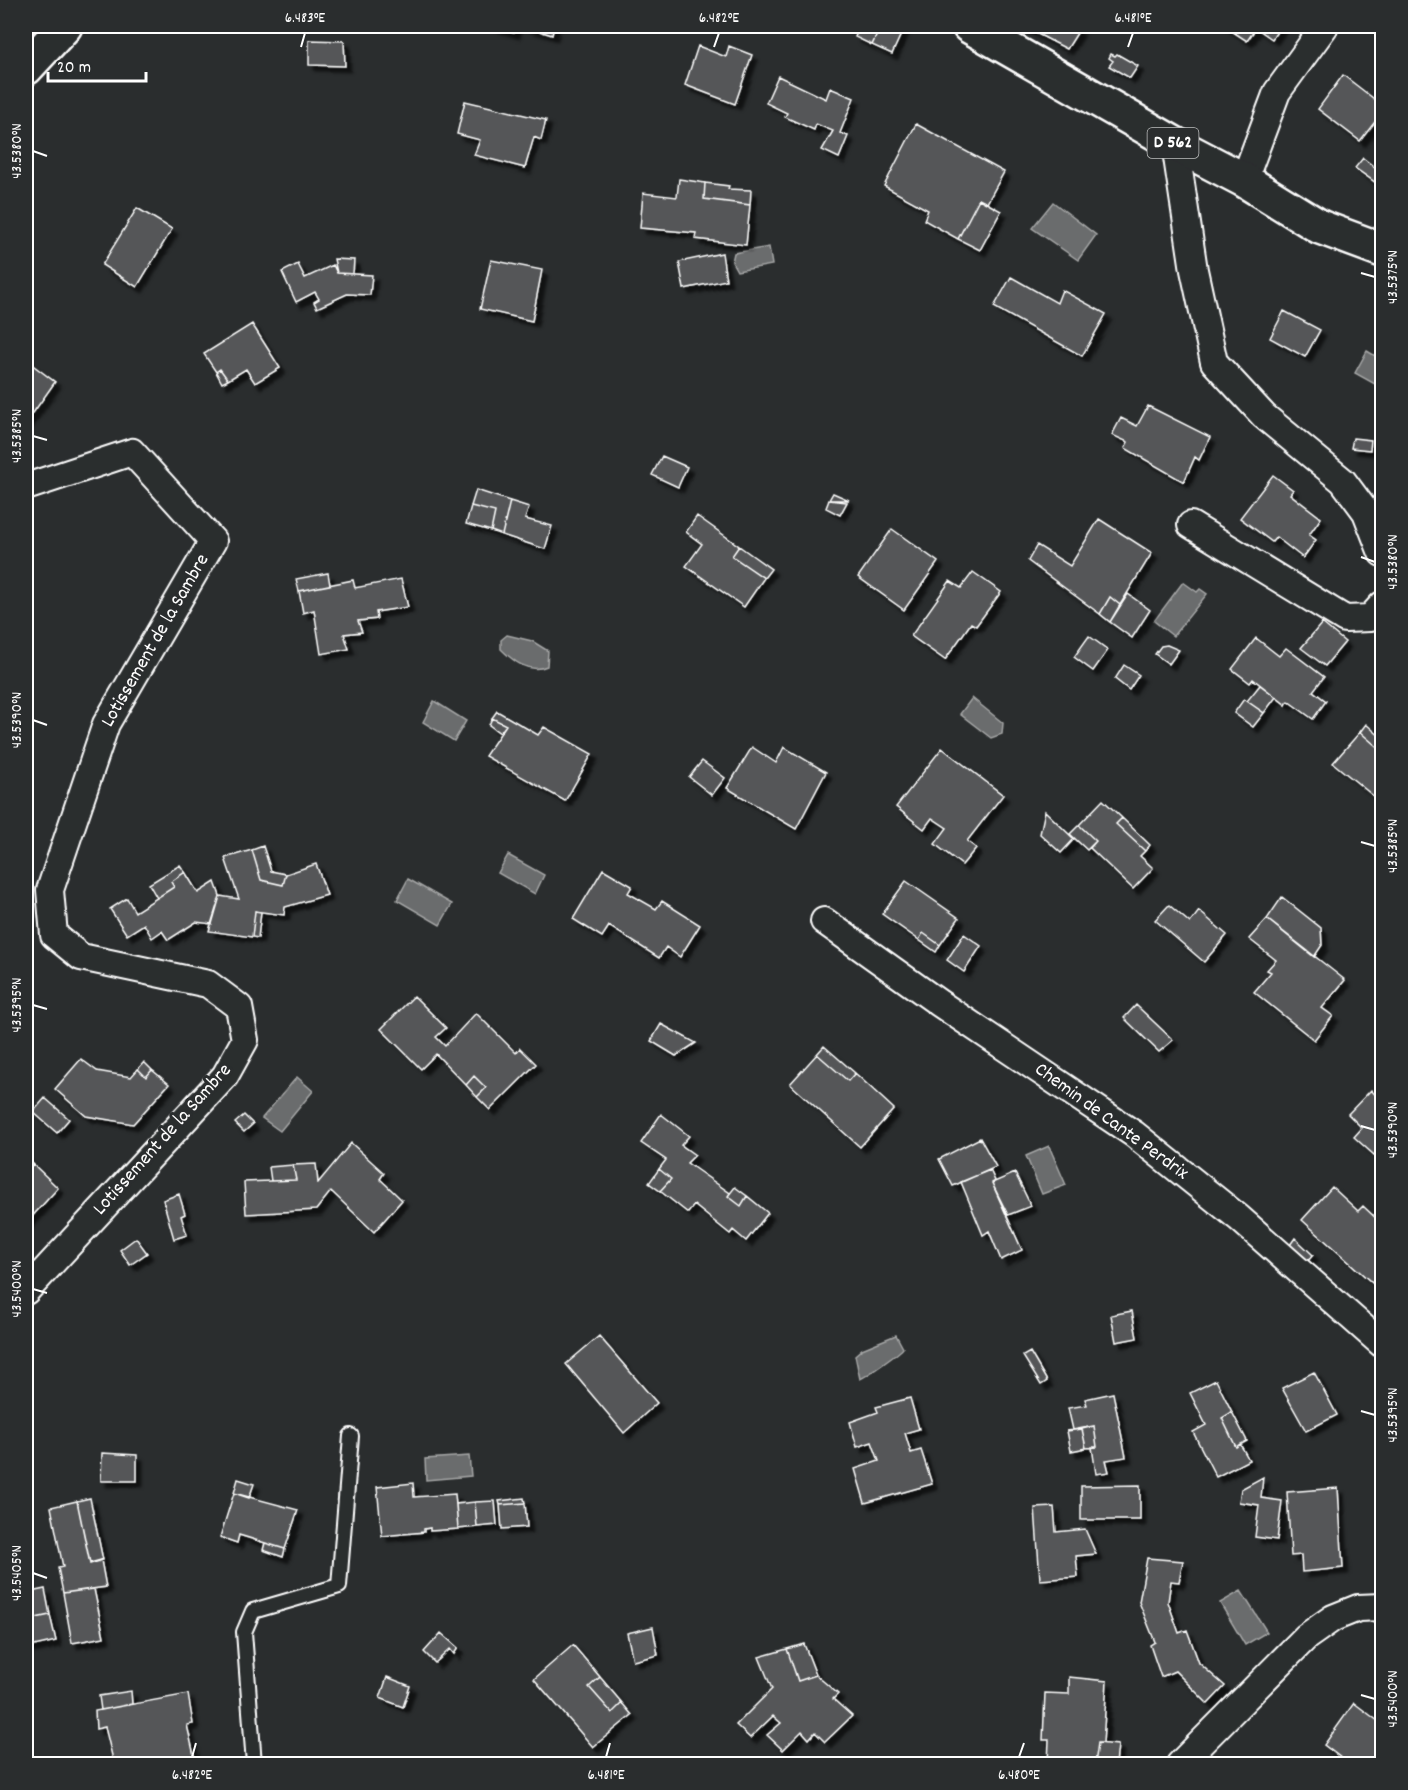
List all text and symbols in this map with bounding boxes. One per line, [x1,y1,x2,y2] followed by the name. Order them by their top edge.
[285,8,325,30] text: 6.483°E
[699,8,739,30] text: 6.482°E
[1115,8,1152,30] text: 6.481°E
[48,45,146,83] scale bar
[57,56,91,81] text: 20 m
[7,123,29,179] text: 43.5380°N
[1148,128,1198,158] road number: D 562
[1383,250,1405,304] text: 43.5375°N
[7,409,29,463] text: 43.5385°N
[1383,534,1405,590] text: 43.5380°N
[95,549,217,733] street label: Lotissement de la Sambre
[7,692,29,748] text: 43.5390°N
[1383,819,1405,873] text: 43.5385°N
[7,977,29,1033] text: 43.5395°N
[1028,1057,1194,1188] street label: Chemin de Cante Perdrix
[87,1058,239,1222] street label: Lotissement de la Sambre
[1383,1102,1405,1158] text: 43.5390°N
[7,1260,29,1318] text: 43.5400°N
[1383,1387,1405,1443] text: 43.5395°N
[7,1545,29,1601] text: 43.5405°N
[1383,1670,1405,1728] text: 43.5400°N
[172,1765,212,1787] text: 6.482°E
[588,1765,625,1787] text: 6.481°E
[998,1765,1040,1787] text: 6.480°E

